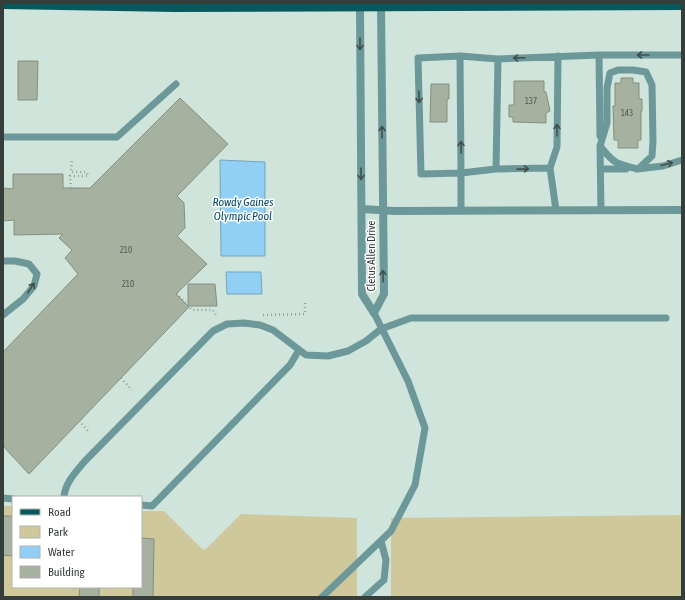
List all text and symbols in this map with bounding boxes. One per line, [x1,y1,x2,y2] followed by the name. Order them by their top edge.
[356,37,364,50] one-way arrow
[637,51,650,59] one-way arrow
[513,54,526,62] one-way arrow
[415,90,423,103] one-way arrow
[525,96,537,106] house number: 137
[621,108,633,118] house number: 143
[553,124,561,137] one-way arrow
[378,126,386,139] one-way arrow
[457,141,465,154] one-way arrow
[660,160,673,167] one-way arrow
[516,165,529,173] one-way arrow
[357,167,365,180] one-way arrow
[212,195,274,223] water label: Rowdy Gaines Olympic Pool
[365,221,377,291] street label: Cletus Allen Drive
[120,245,132,255] house number: 210
[380,270,387,283] one-way arrow
[122,279,134,289] house number: 210
[27,283,35,294] one-way arrow
[12,496,142,588] legend
[48,505,71,519] text: Road
[48,525,69,539] text: Park
[48,545,75,559] text: Water
[48,565,86,579] text: Building

